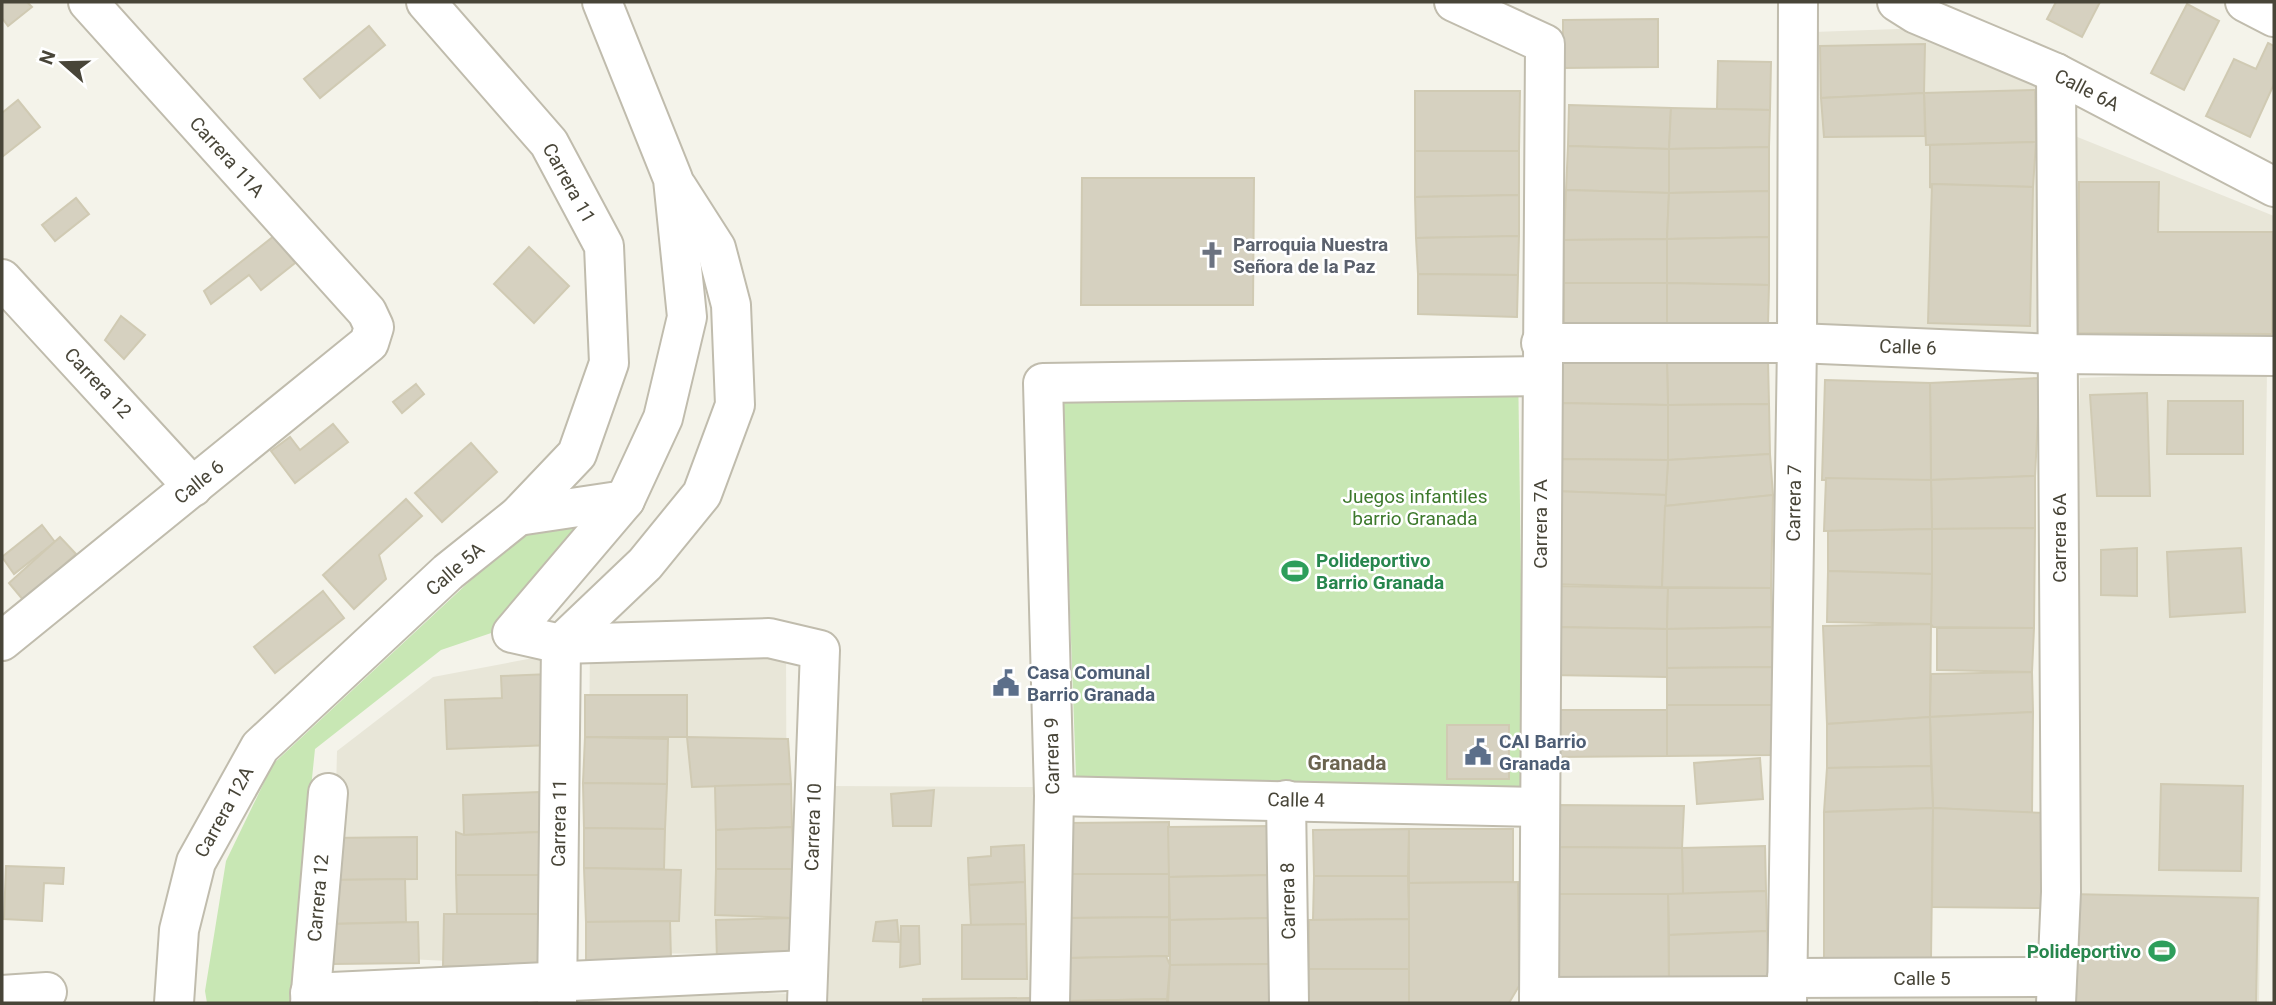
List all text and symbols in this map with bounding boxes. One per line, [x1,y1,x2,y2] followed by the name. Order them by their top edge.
[28,28,98,98] north arrow
[34,47,61,68] text: N
[2051,64,2124,116] street label: Calle 6A
[185,112,270,202] street label: Carrera 11A
[538,139,600,227] street label: Carrera 11
[1233,233,1388,278] place label: Parroquia Nuestra Señora de la Paz
[1197,240,1227,270] church icon: Parroquia Nuestra Señora de la Paz
[1879,335,1937,359] street label: Calle 6
[60,343,136,423] street label: Carrera 12
[169,455,229,509] street label: Calle 6
[1782,464,1806,542] street label: Carrera 7
[1529,479,1552,569] street label: Carrera 7A
[1343,485,1487,530] park label: Juegos infantiles barrio Granada
[2048,493,2071,583] street label: Carrera 6A
[421,537,489,601] street label: Calle 5A
[1316,549,1444,594] place label: Polideportivo Barrio Granada
[1280,556,1310,586] sports icon: Polideportivo Barrio Granada
[1027,661,1155,706] place label: Casa Comunal Barrio Granada
[991,668,1021,698] public building icon: Casa Comunal Barrio Granada
[1040,717,1064,795] street label: Carrera 9
[1499,730,1587,775] place label: CAI Barrio Granada
[1463,737,1493,767] public building icon: CAI Barrio Granada
[1308,751,1386,775] district label: Granada
[190,762,259,861] street label: Carrera 12A
[547,779,571,867] street label: Carrera 11
[800,783,826,871] street label: Carrera 10
[1267,788,1325,812] street label: Calle 4
[303,853,333,943] street label: Carrera 12
[1276,862,1300,940] street label: Carrera 8
[2147,936,2177,966] sports icon: Polideportivo
[2027,940,2141,963] place label: Polideportivo
[1893,967,1951,990] street label: Calle 5

